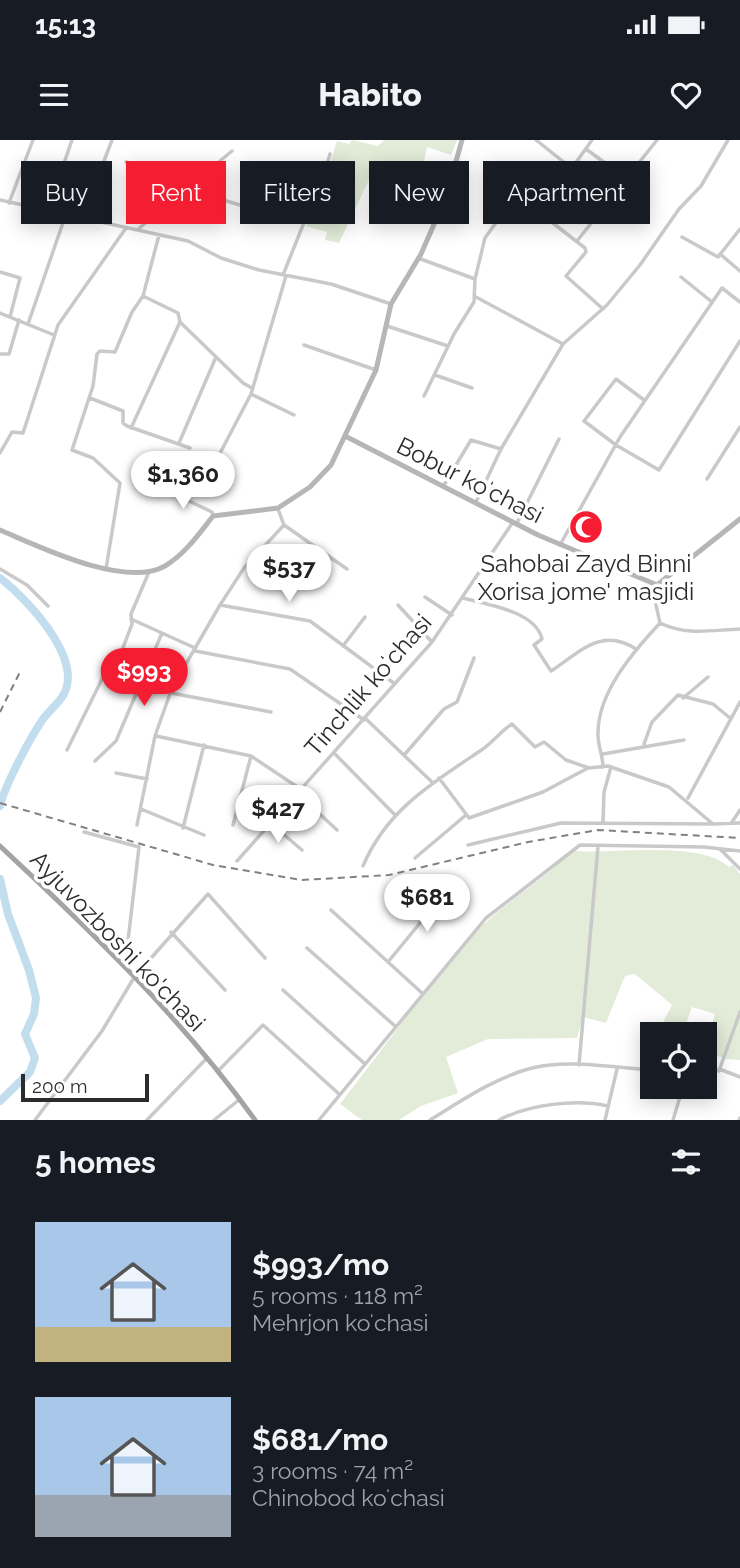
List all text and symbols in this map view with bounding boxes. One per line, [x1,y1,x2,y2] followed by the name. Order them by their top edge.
[35,10,96,40] text: 15:13
[35,76,73,114] icon: menu
[318,76,422,113] text: Habito
[667,76,705,114] icon: heart
[21,161,112,224] chip: Buy
[126,161,226,224] chip: Rent
[240,161,355,224] chip: Filters
[369,161,469,224] chip: New
[483,161,650,224] chip: Apartment
[392,431,548,529] street label: Bobur koʻchasi
[126,452,240,511] pin: $1,360
[147,460,219,487] text: $1,360
[567,508,605,546] mosque icon: Sahobai Zayd Binni Xorisa jome' masjidi
[248,545,330,604] pin: $537
[478,549,694,606] place label: Sahobai Zayd Binni Xorisa jome' masjidi
[262,553,316,580] text: $537
[298,608,438,762] street label: Tinchlik koʻchasi
[103,648,185,708] pin: $993
[117,657,171,684] text: $993
[237,786,319,845] pin: $427
[251,794,305,821] text: $427
[24,845,212,1037] street label: Ayjuvozboshi ko'chasi
[386,874,468,934] pin: $681
[400,883,454,910] text: $681
[640,1022,717,1099] map controls
[640,1022,717,1099] button: locate
[21,1071,149,1103] scale bar
[32,1075,87,1097] text: 200 m
[667,1143,705,1181] icon: filters
[35,1145,156,1180] text: 5 homes
[252,1247,389,1282] text: $993/mo
[91,1250,175,1334] icon: home
[252,1282,423,1309] text: 5 rooms · 118 m²
[252,1309,429,1336] text: Mehrjon koʻchasi
[252,1422,388,1457] text: $681/mo
[91,1425,175,1509] icon: home
[252,1457,413,1484] text: 3 rooms · 74 m²
[252,1484,445,1511] text: Chinobod koʻchasi

